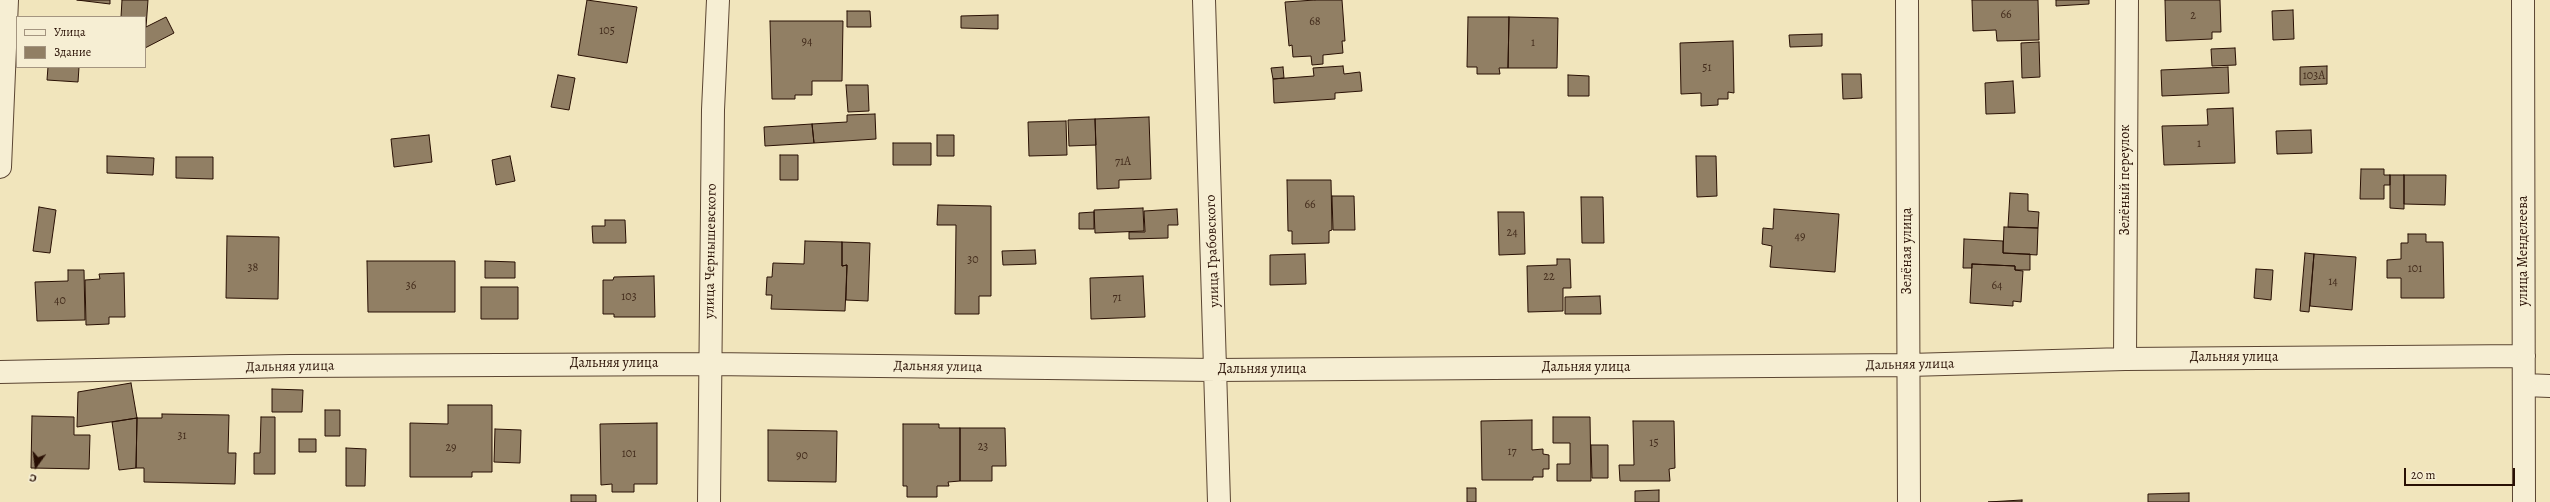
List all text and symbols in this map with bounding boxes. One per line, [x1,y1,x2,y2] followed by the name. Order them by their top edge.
[2000,8,2012,22] house number: 66
[2190,9,2196,23] house number: 2
[1309,15,1321,29] house number: 68
[16,16,146,68] legend
[54,24,85,40] text: Улица
[599,24,615,38] house number: 105
[802,35,812,49] house number: 94
[1531,36,1535,50] house number: 1
[54,44,91,60] text: Здание
[1702,61,1712,75] house number: 51
[2303,69,2325,83] house number: 103А
[2118,124,2134,236] street label: Зелёный переулок
[2197,137,2201,151] house number: 1
[1115,155,1131,169] house number: 71А
[701,183,721,319] street label: улица Чернышевского
[1203,194,1223,308] street label: улица Грабовского
[2516,196,2532,306] street label: улица Менделеева
[1304,198,1316,212] house number: 66
[1900,208,1916,294] street label: Зелёная улица
[1506,226,1518,240] house number: 24
[1795,230,1805,244] house number: 49
[967,253,979,267] house number: 30
[248,261,258,275] house number: 38
[2408,262,2422,276] house number: 101
[1543,270,1555,284] house number: 22
[2328,275,2338,289] house number: 14
[406,279,416,293] house number: 36
[1992,279,2002,293] house number: 64
[621,290,637,304] house number: 103
[1112,291,1122,305] house number: 71
[54,294,66,308] house number: 40
[2190,350,2278,366] street label: Дальняя улица
[570,356,658,372] street label: Дальняя улица
[1866,356,1954,374] street label: Дальняя улица
[246,358,334,376] street label: Дальняя улица
[894,358,982,376] street label: Дальняя улица
[1542,360,1630,376] street label: Дальняя улица
[1218,362,1306,378] street label: Дальняя улица
[177,429,187,443] house number: 31
[1649,436,1659,450] house number: 15
[978,440,988,454] house number: 23
[445,441,457,455] house number: 29
[1507,445,1517,459] house number: 17
[16,446,56,486] north arrow
[622,447,636,461] house number: 101
[796,449,808,463] house number: 90
[2406,460,2517,486] scale bar
[2411,467,2435,483] text: 20 m
[28,470,38,486] text: С

